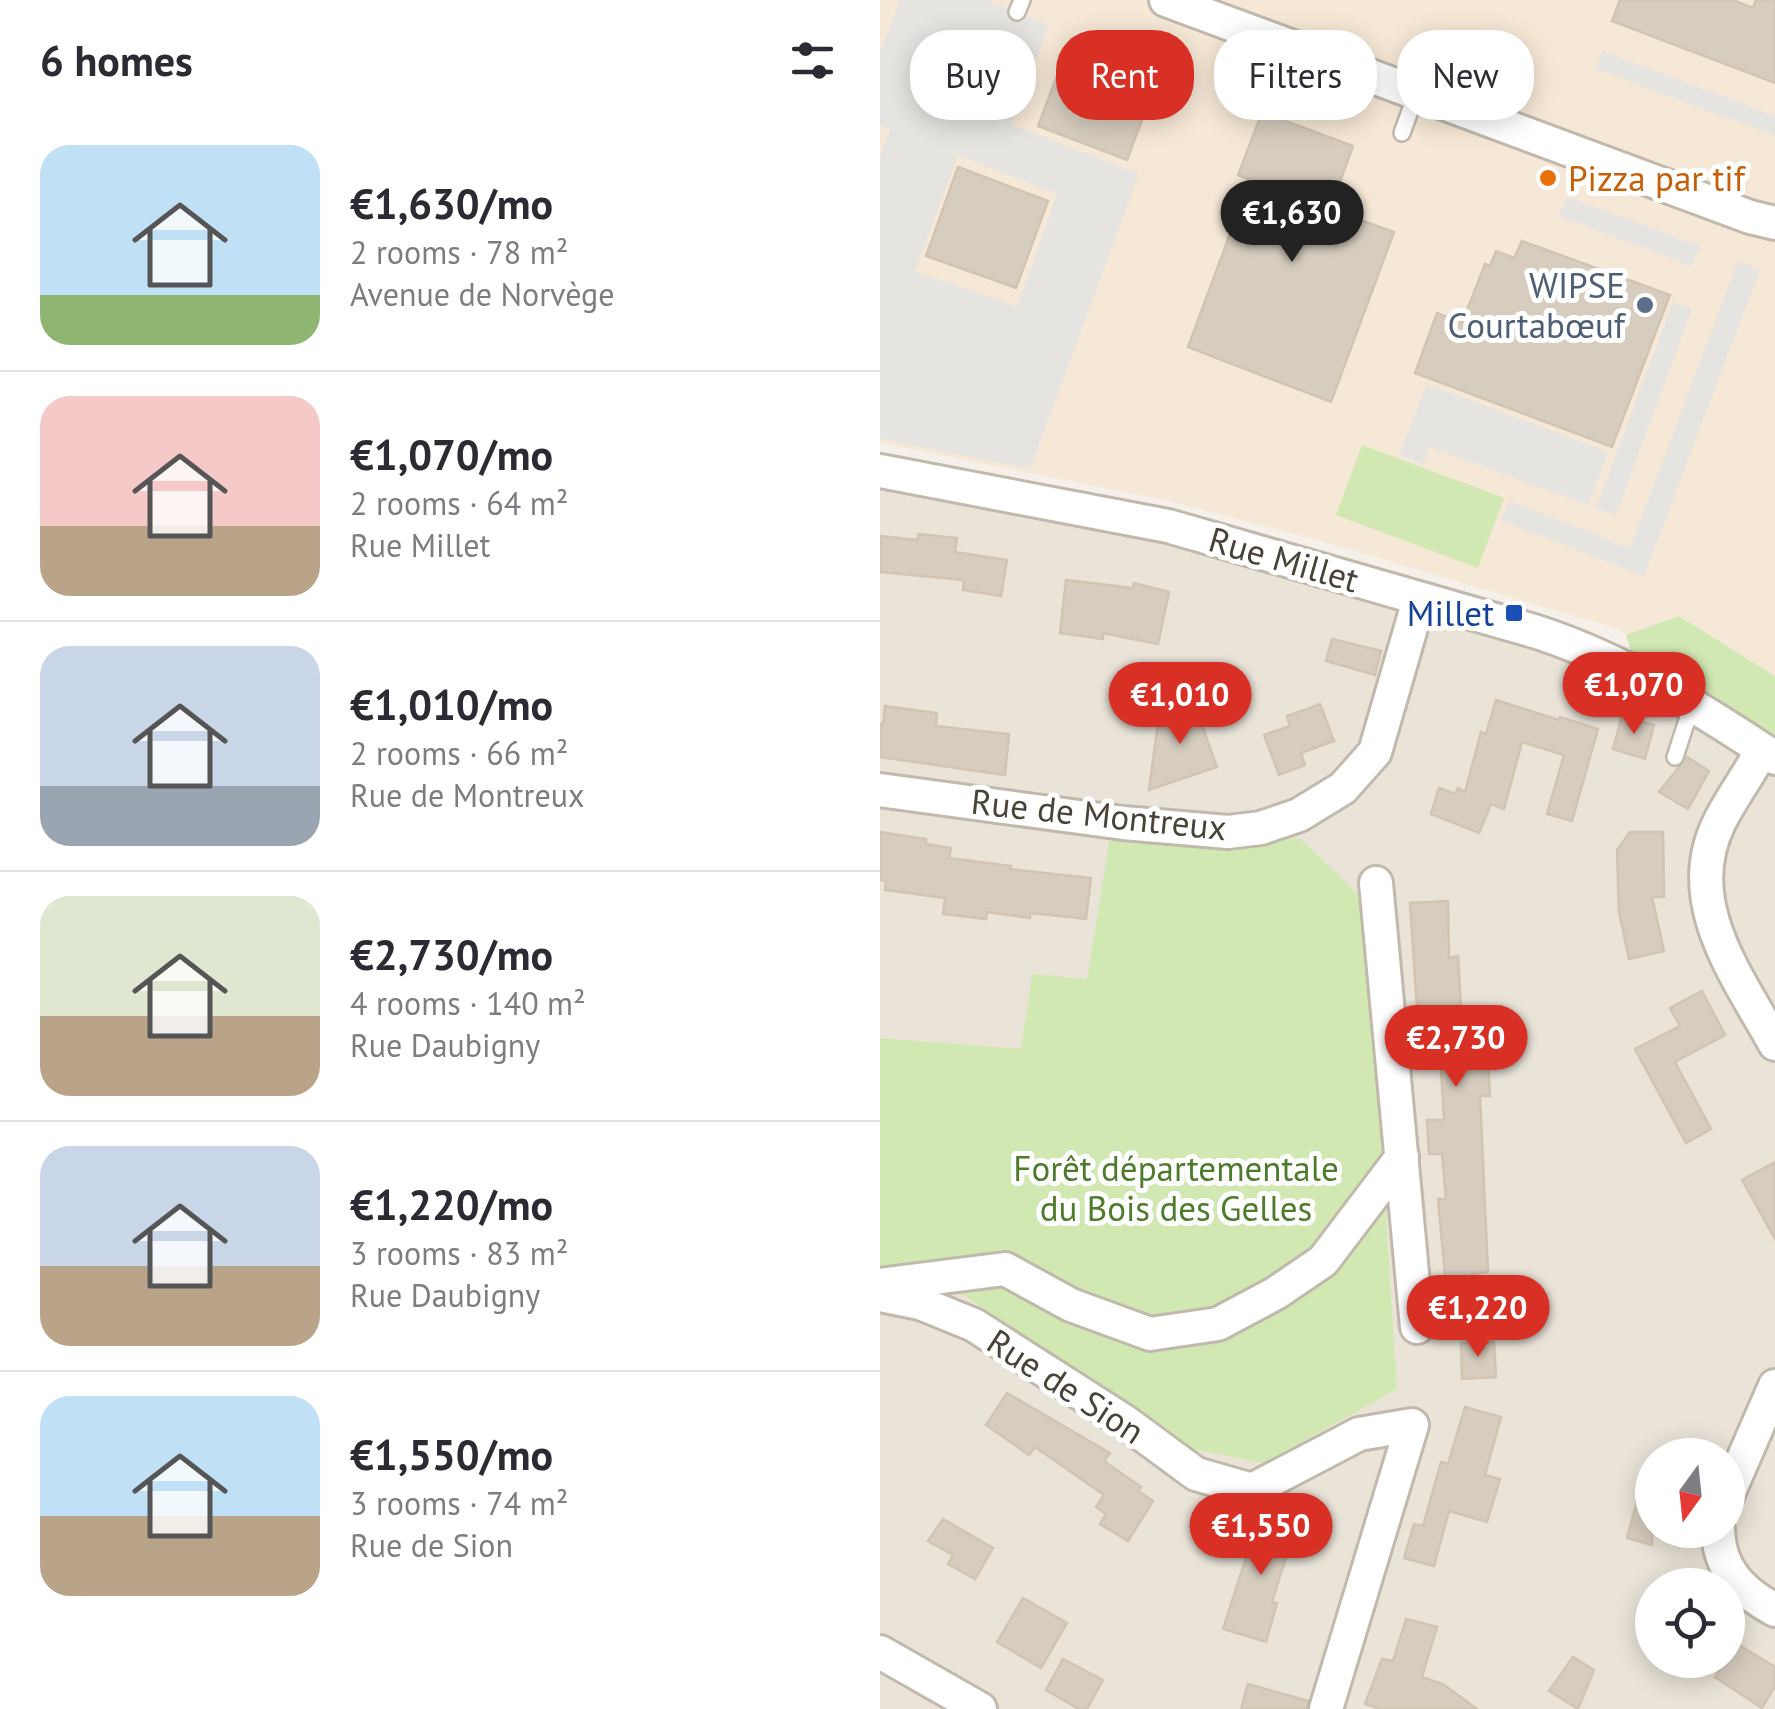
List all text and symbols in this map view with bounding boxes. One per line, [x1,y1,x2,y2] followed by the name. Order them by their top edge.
[910,30,1036,120] chip: Buy
[1056,30,1194,120] chip: Rent
[1214,30,1377,120] chip: Filters
[1397,30,1534,120] chip: New
[40,33,193,88] text: 6 homes
[785,33,840,88] icon: filters
[1568,155,1747,201] place label: Pizza par tif
[1537,167,1559,189] marker: Pizza par tif
[350,176,553,231] text: €1,630/mo
[1211,180,1373,265] pin: €1,630
[120,185,240,305] icon: home
[1243,191,1341,233] text: €1,630
[350,231,568,273] text: 2 rooms · 78 m²
[1447,262,1627,348] place label: WIPSE Courtabœuf
[350,273,614,315] text: Avenue de Norvège
[1634,294,1656,316] marker: WIPSE Courtabœuf
[350,427,553,482] text: €1,070/mo
[120,436,240,556] icon: home
[350,482,568,524] text: 2 rooms · 64 m²
[1204,516,1364,602] street label: Rue Millet
[350,524,490,566] text: Rue Millet
[1407,590,1494,636] place label: Millet
[1503,602,1525,624] marker: Millet
[1553,652,1715,737] pin: €1,070
[1099,662,1261,747] pin: €1,010
[1585,663,1683,705] text: €1,070
[1131,673,1229,715] text: €1,010
[350,677,553,732] text: €1,010/mo
[120,686,240,806] icon: home
[350,732,568,774] text: 2 rooms · 66 m²
[350,774,584,816] text: Rue de Montreux
[969,778,1229,850] street label: Rue de Montreux
[350,927,553,982] text: €2,730/mo
[120,936,240,1056] icon: home
[350,982,586,1024] text: 4 rooms · 140 m²
[1375,1005,1537,1090] pin: €2,730
[1407,1016,1505,1058] text: €2,730
[350,1024,540,1066] text: Rue Daubigny
[1013,1145,1339,1231] park label: Forêt départementale du Bois des Gelles
[350,1177,553,1232] text: €1,220/mo
[120,1186,240,1306] icon: home
[350,1232,568,1274] text: 3 rooms · 83 m²
[350,1274,540,1316] text: Rue Daubigny
[1397,1275,1559,1360] pin: €1,220
[1429,1286,1527,1328] text: €1,220
[979,1318,1153,1454] street label: Rue de Sion
[350,1427,553,1482] text: €1,550/mo
[120,1436,240,1556] icon: home
[1635,1438,1745,1548] north arrow
[1635,1438,1745,1678] map controls
[350,1482,568,1524] text: 3 rooms · 74 m²
[1180,1493,1342,1578] pin: €1,550
[1212,1504,1310,1546] text: €1,550
[350,1524,513,1566] text: Rue de Sion
[1635,1568,1745,1678] button: locate

